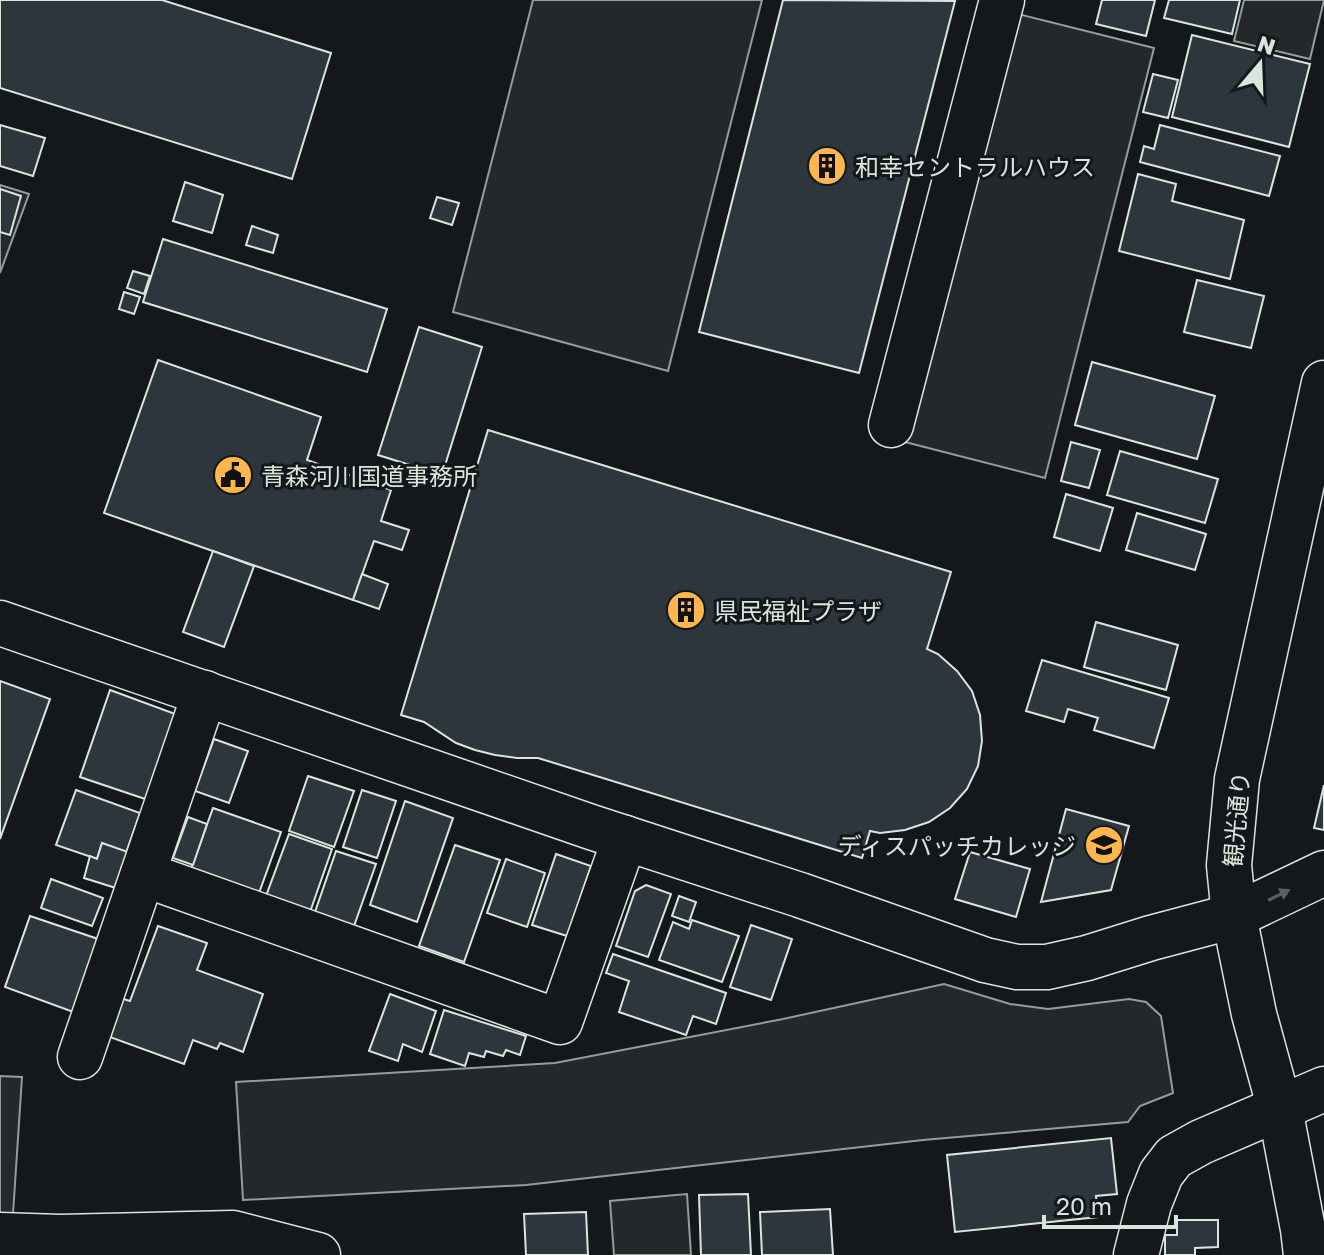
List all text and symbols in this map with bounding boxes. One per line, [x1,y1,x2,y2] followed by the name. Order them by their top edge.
[1220,24,1300,104] north arrow
[1254,29,1279,60] text: N
[806,145,848,187] building icon: 和幸セントラルハウス
[855,152,1095,181] place label: 和幸セントラルハウス
[212,454,254,496] public building icon: 青森河川国道事務所
[261,461,477,490] place label: 青森河川国道事務所
[665,589,707,631] building icon: 県民福祉プラザ
[714,596,882,625] place label: 県民福祉プラザ
[1217,770,1255,868] street label: 観光通り
[1083,824,1125,866] school or university icon: ディスパッチカレッジ
[838,831,1076,860] place label: ディスパッチカレッジ
[1268,888,1291,902] one-way arrow
[1044,1179,1176,1229] scale bar
[1056,1191,1112,1220] text: 20 m

